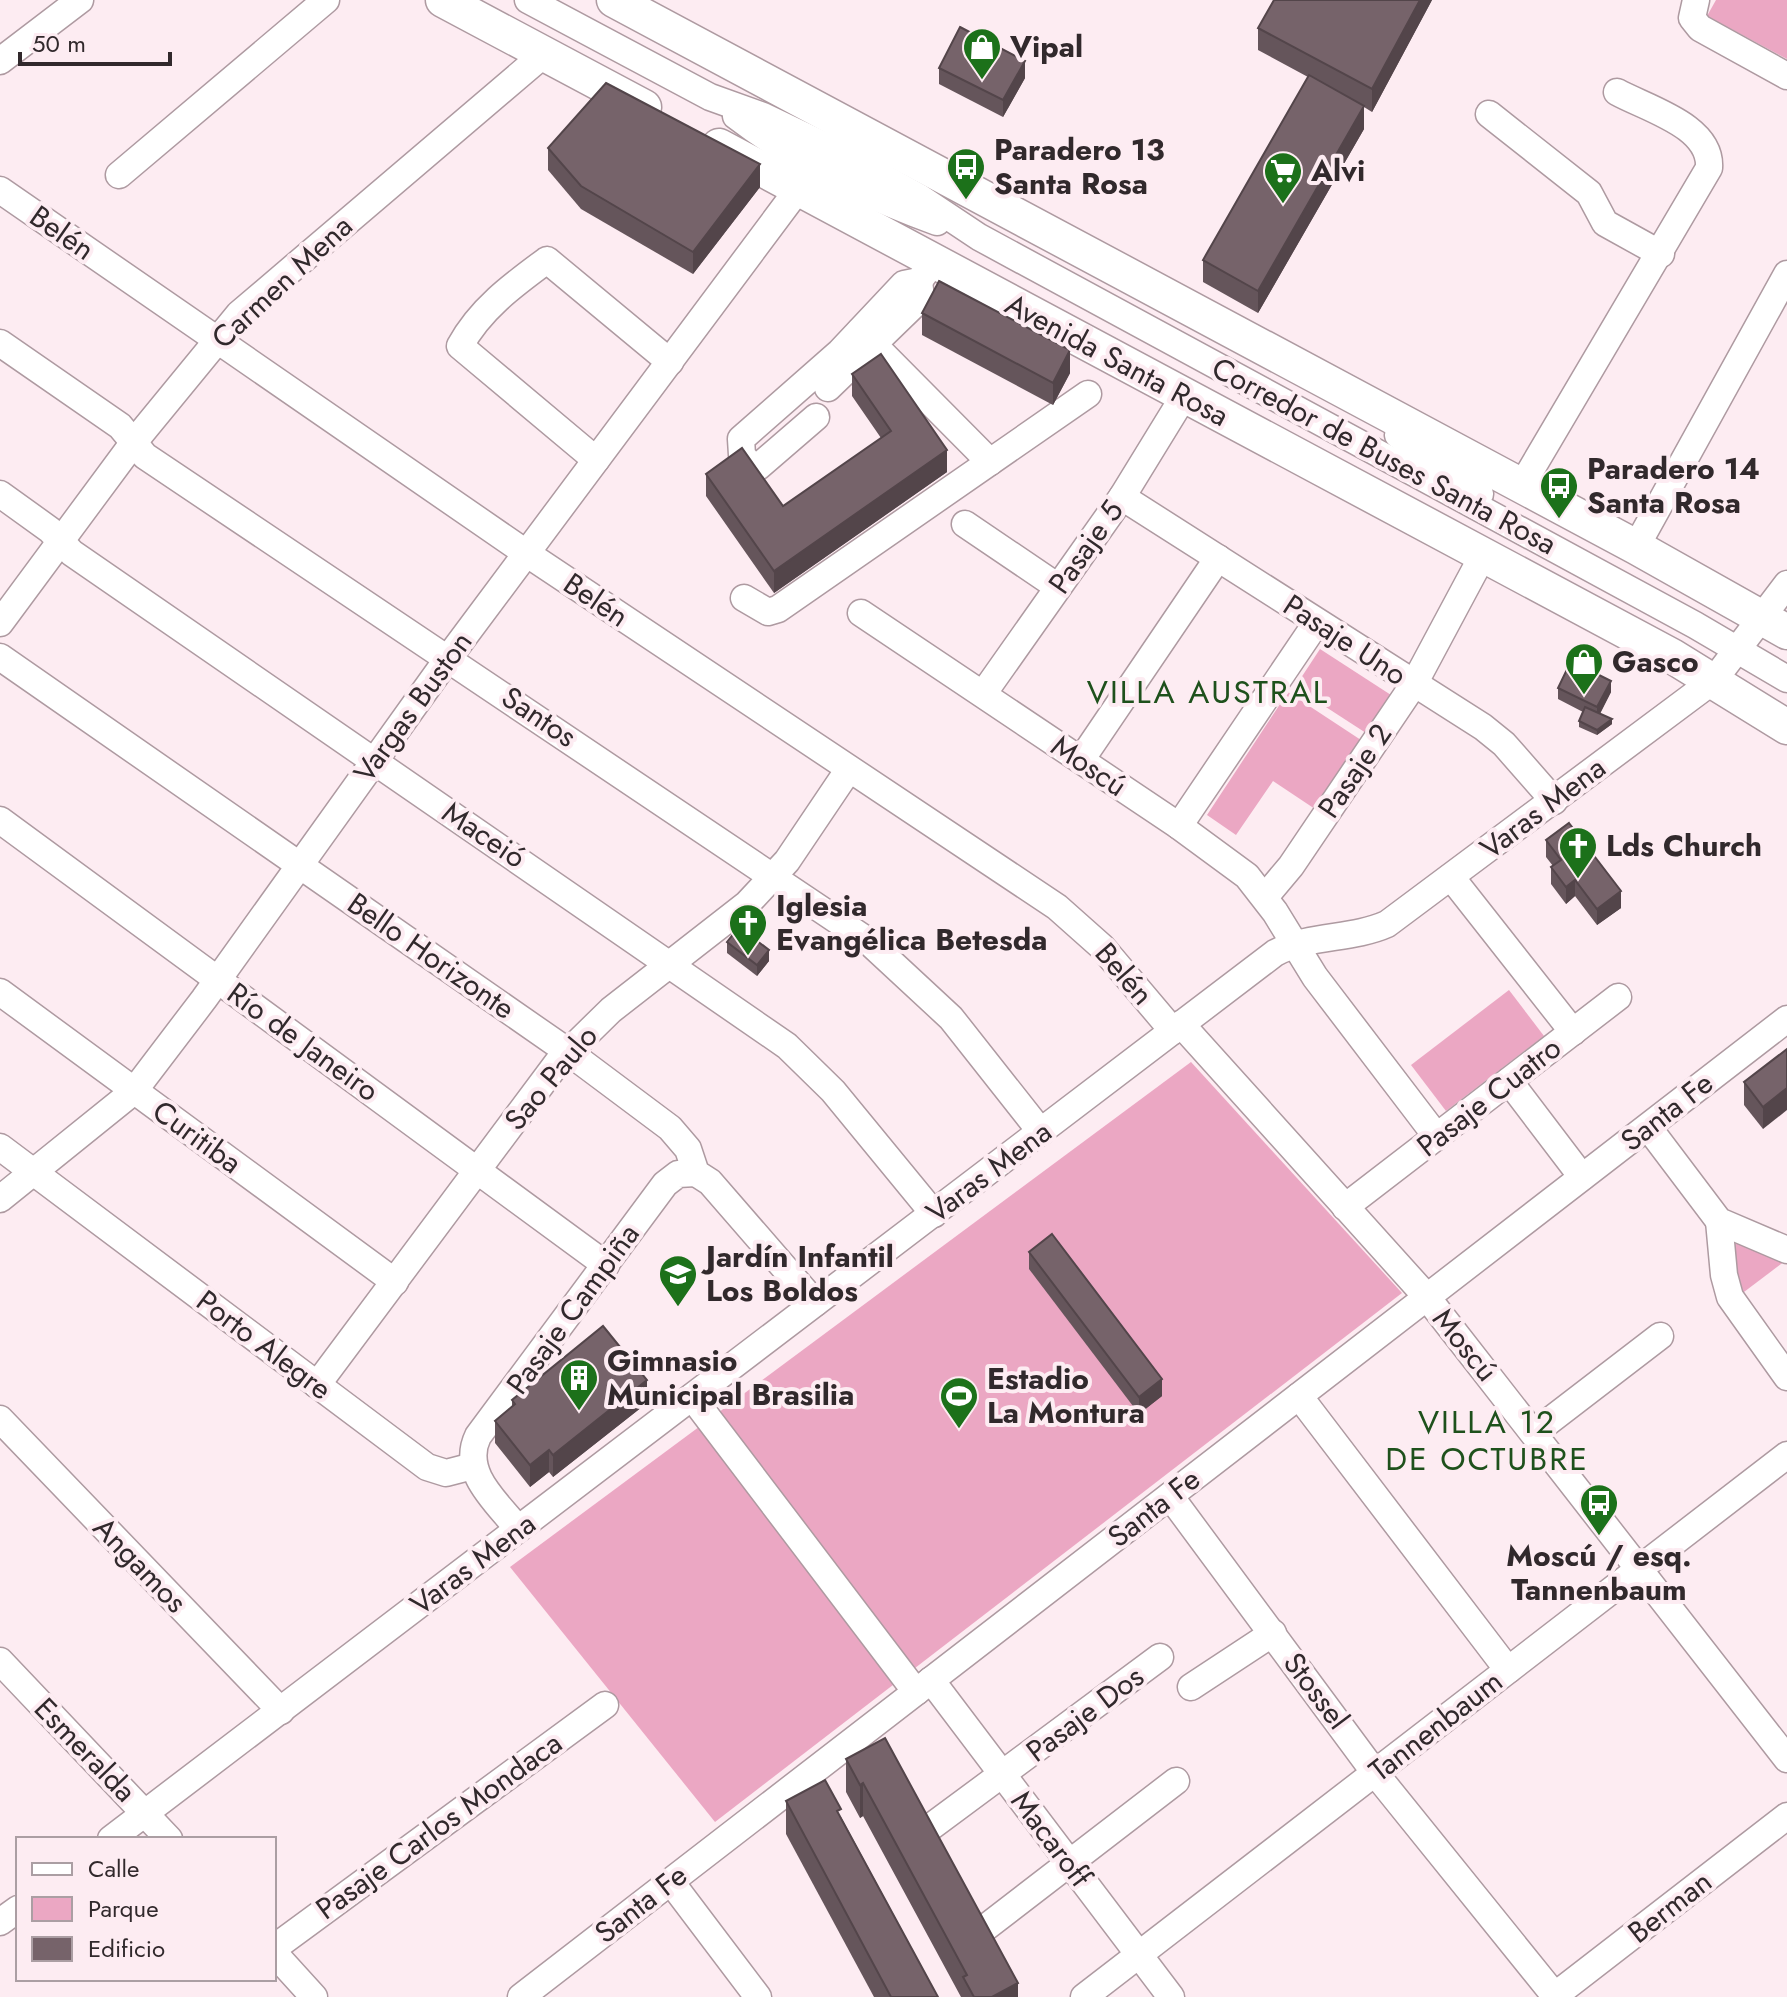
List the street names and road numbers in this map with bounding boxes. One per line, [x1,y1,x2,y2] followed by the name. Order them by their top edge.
[21,195,103,270] street label: Belén
[202,205,362,358] street label: Carmen Mena
[998,282,1237,437] street label: Avenida Santa Rosa
[1204,346,1564,565] street label: Corredor de Buses Santa Rosa
[1038,491,1133,602] street label: Pasaje 5
[555,562,637,637] street label: Belén
[1275,584,1415,696] street label: Pasaje Uno
[343,622,482,791] street label: Vargas Buston
[493,676,585,757] street label: Santos
[1307,715,1402,826] street label: Pasaje 2
[1043,725,1136,807] street label: Moscú
[1471,746,1614,869] street label: Varas Mena
[434,791,535,878] street label: Maceió
[339,882,524,1029] street label: Bello Horizonte
[1085,933,1164,1014] street label: Belén
[218,972,388,1111] street label: Río de Janeiro
[494,1016,607,1139] street label: Sao Paulo
[1407,1027,1570,1167] street label: Pasaje Cuatro
[1611,1062,1722,1161] street label: Santa Fe
[144,1090,251,1184] street label: Curitiba
[917,1110,1060,1233] street label: Varas Mena
[496,1214,649,1403] street label: Pasaje Campiña
[188,1279,341,1410] street label: Porto Alegre
[1423,1299,1508,1390] street label: Moscú
[1098,1458,1209,1557] street label: Santa Fe
[401,1502,544,1625] street label: Varas Mena
[84,1507,197,1622] street label: Angamos
[1273,1643,1360,1738] street label: Stossel
[1017,1655,1152,1772] street label: Pasaje Dos
[1360,1660,1511,1791] street label: Tannenbaum
[25,1688,146,1812] street label: Esmeralda
[307,1722,571,1930] street label: Pasaje Carlos Mondaca
[1001,1781,1103,1897] street label: Macaroff
[585,1854,696,1953] street label: Santa Fe
[1619,1860,1721,1953] street label: Berman

